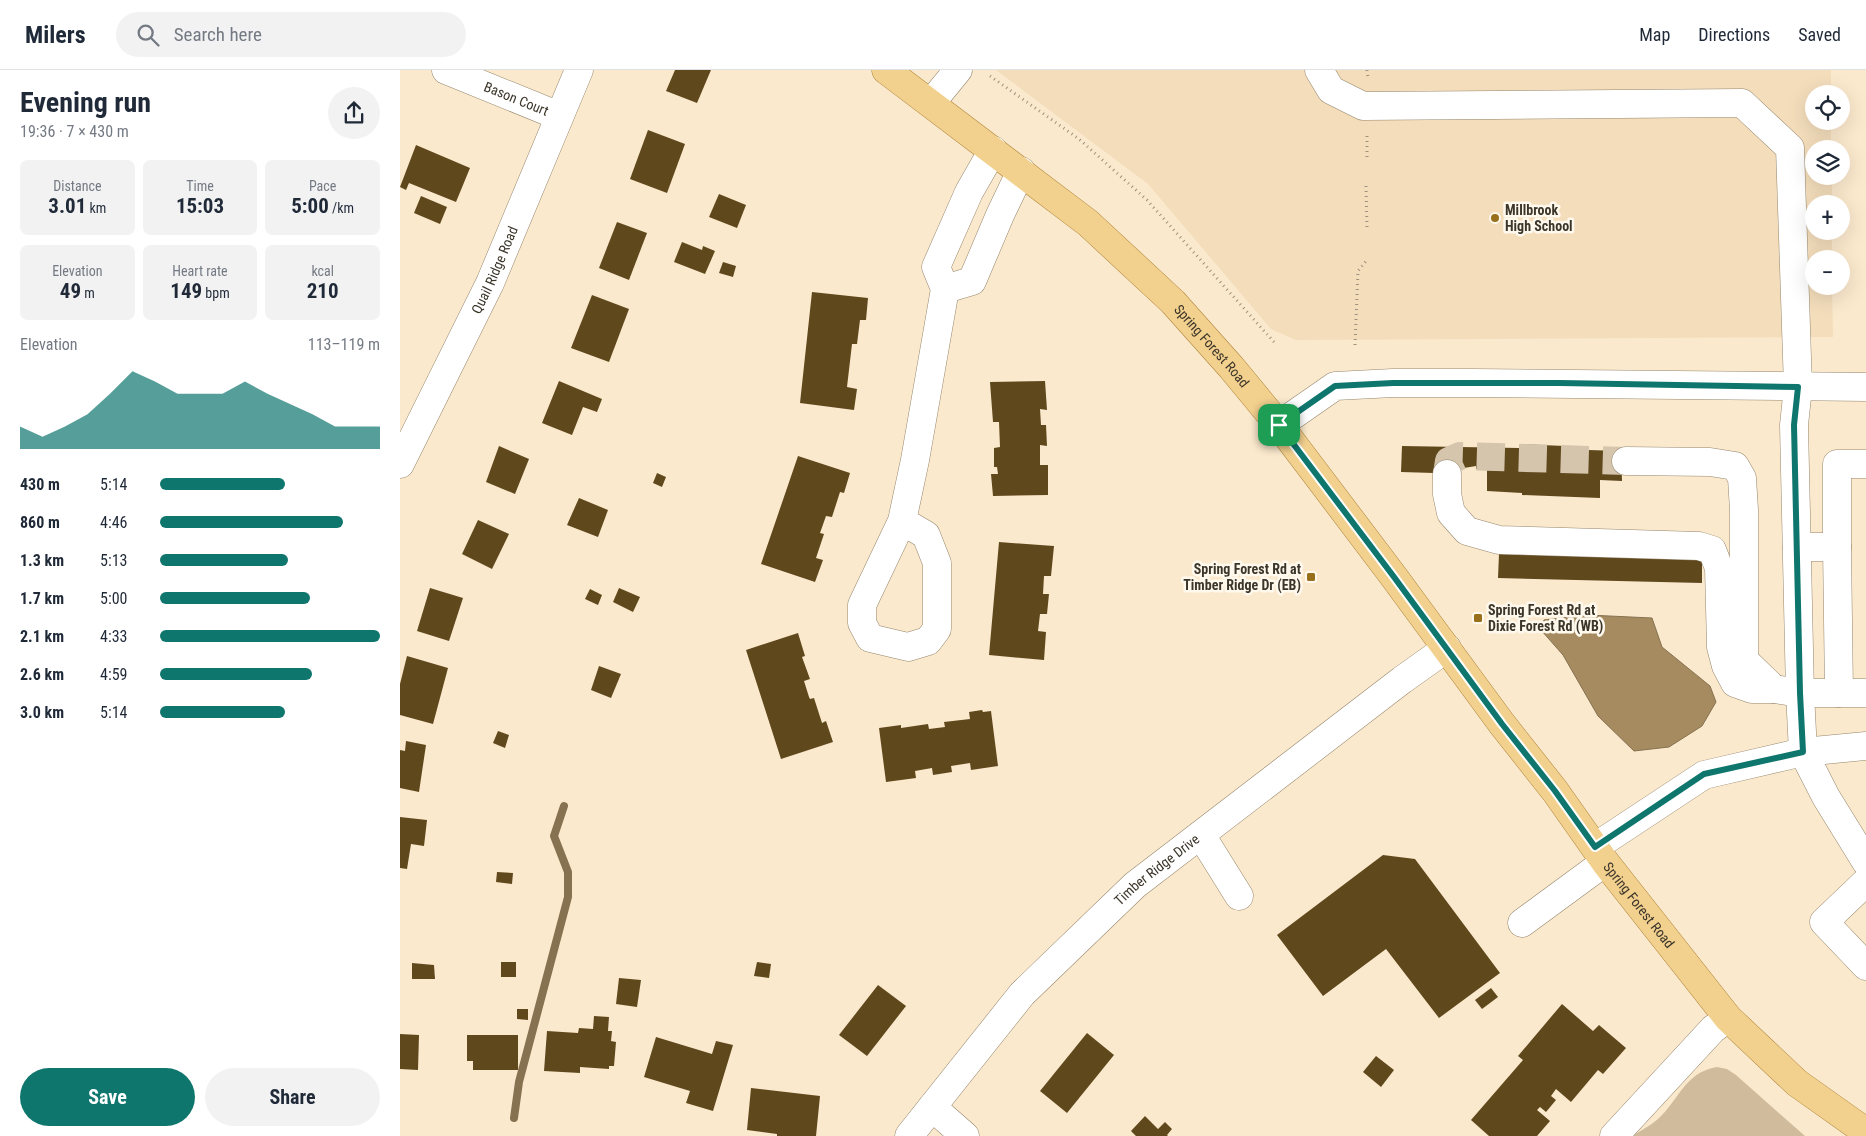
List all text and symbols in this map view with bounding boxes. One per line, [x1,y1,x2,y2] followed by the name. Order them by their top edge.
[116,12,466,57] search box
[25,21,86,49] text: Milers
[134,21,162,49] icon: search
[174,23,262,46] text: Search here
[1639,24,1670,45] text: Map
[1698,24,1770,45] text: Directions
[1798,24,1841,45] text: Saved
[482,78,551,119] street label: Bason Court
[1805,85,1850,295] map controls
[1805,85,1850,130] button: locate
[20,86,151,119] text: Evening run
[328,87,380,139] button: share
[20,122,129,141] text: 19:36 · 7 × 430 m
[1805,140,1850,185] button: layers
[53,178,101,194] text: Distance
[186,178,214,194] text: Time
[309,178,336,194] text: Pace
[48,194,86,218] text: 3.01
[176,194,224,218] text: 15:03
[291,194,329,218] text: 5:00
[1805,195,1850,240] button: +
[86,200,106,216] text: km
[329,200,354,216] text: /km
[1505,202,1573,234] place label: Millbrook High School
[1489,212,1501,224] marker: Millbrook High School
[468,224,521,316] street label: Quail Ridge Road
[1805,250,1850,295] button: −
[52,263,103,279] text: Elevation
[172,263,228,279] text: Heart rate
[311,263,334,279] text: kcal
[60,279,81,303] text: 49
[170,279,202,303] text: 149
[307,279,339,303] text: 210
[81,285,95,301] text: m
[202,285,230,301] text: bpm
[1171,301,1252,390] street label: Spring Forest Road
[20,335,78,354] text: Elevation
[308,335,380,354] text: 113–119 m
[1258,404,1300,446] pin
[1265,411,1293,439] icon: arrive
[20,475,60,494] text: 430 m
[100,475,127,494] text: 5:14
[20,513,60,532] text: 860 m
[100,513,127,532] text: 4:46
[20,551,64,570] text: 1.3 km
[100,551,127,570] text: 5:13
[1183,561,1301,594] place label: Spring Forest Rd at Timber Ridge Dr (EB)
[1305,571,1317,583] marker: Spring Forest Rd at Timber Ridge Dr (EB)
[20,589,64,608] text: 1.7 km
[100,589,127,608] text: 5:00
[1488,602,1603,635] place label: Spring Forest Rd at Dixie Forest Rd (WB)
[1472,612,1484,624] marker: Spring Forest Rd at Dixie Forest Rd (WB)
[20,627,64,646] text: 2.1 km
[100,627,127,646] text: 4:33
[20,665,64,684] text: 2.6 km
[100,665,127,684] text: 4:59
[20,703,64,722] text: 3.0 km
[100,703,127,722] text: 5:14
[1111,830,1203,909] street label: Timber Ridge Drive
[1600,859,1678,951] street label: Spring Forest Road
[20,1068,195,1126] button: Save
[205,1068,380,1126] button: Share

